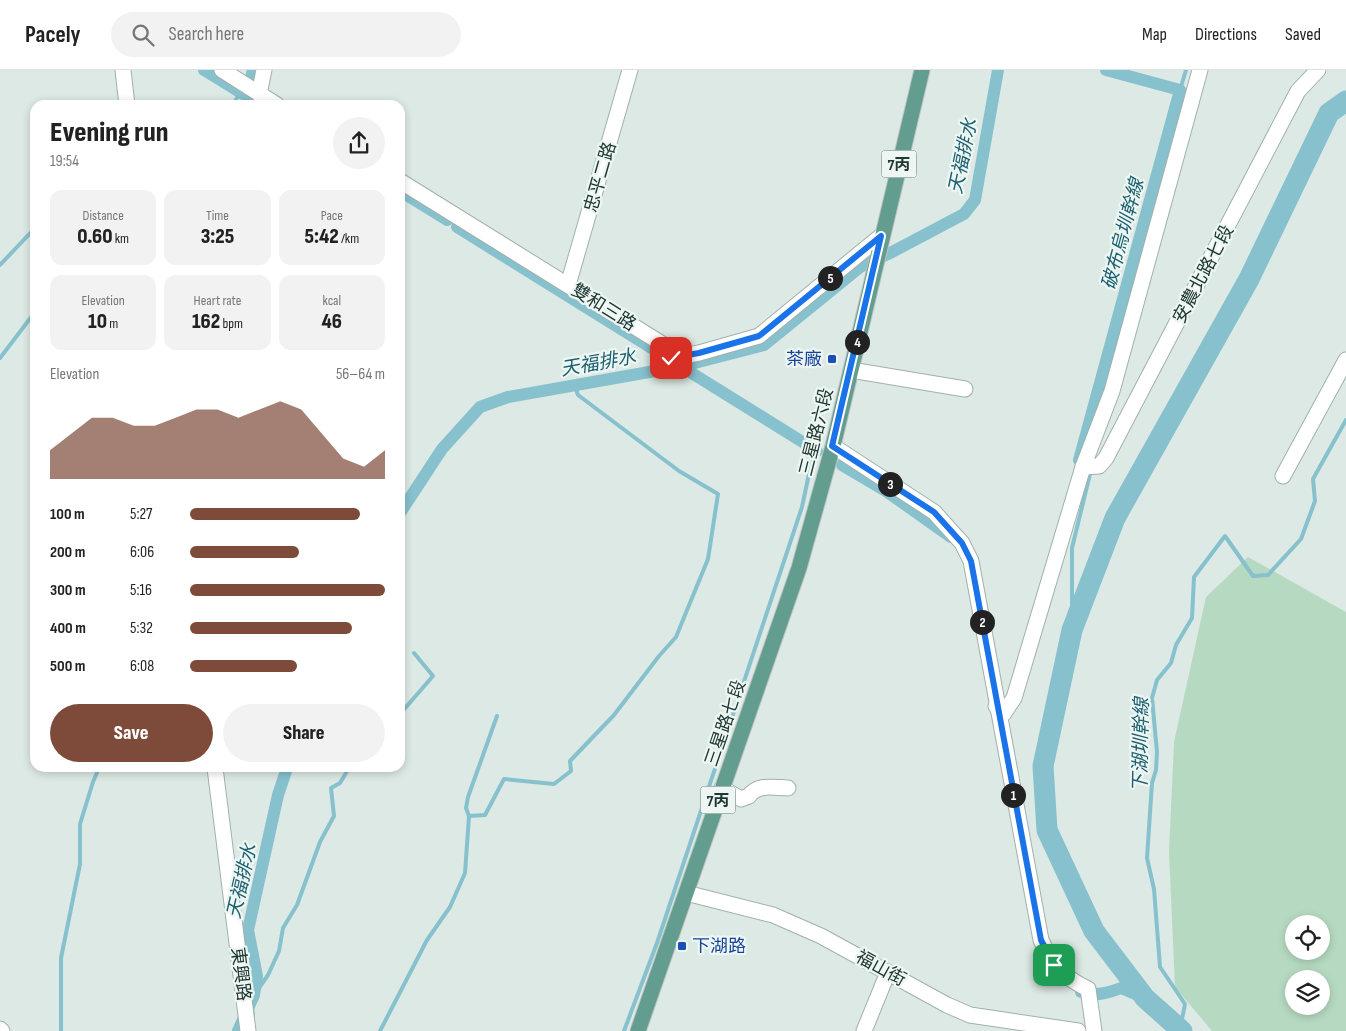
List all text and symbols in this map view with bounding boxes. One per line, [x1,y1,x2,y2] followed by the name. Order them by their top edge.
[111,12,461,57] search box
[25,20,81,49] text: Pacely
[129,21,157,49] icon: search
[169,23,244,46] text: Search here
[1142,24,1167,45] text: Map
[1195,24,1257,45] text: Directions
[1285,24,1321,45] text: Saved
[50,116,168,149] text: Evening run
[944,116,983,196] water label: 天福排水
[333,117,385,169] button: share
[580,140,620,215] street label: 忠平二路
[882,150,916,178] road number: 7丙
[50,152,79,171] text: 19:54
[1098,174,1150,292] water label: 破布烏圳幹線
[83,207,124,224] text: Distance
[206,207,229,224] text: Time
[321,207,343,224] text: Pace
[1169,222,1238,327] street label: 安農北路七段
[77,224,112,249] text: 0.60
[201,224,234,249] text: 3:25
[304,224,339,249] text: 5:42
[112,230,129,247] text: km
[339,230,359,247] text: /km
[818,266,842,290] pin: 5
[827,270,834,287] text: 5
[568,279,640,335] street label: 雙和三路
[82,292,125,309] text: Elevation
[194,292,241,309] text: Heart rate
[323,292,341,309] text: kcal
[88,309,107,334] text: 10
[192,309,220,334] text: 162
[322,309,342,334] text: 46
[107,315,118,332] text: m
[220,315,243,332] text: bpm
[844,330,870,354] pin: 4
[854,334,861,351] text: 4
[650,337,692,379] pin
[657,344,685,372] icon: check
[559,345,639,381] water label: 天福排水
[786,349,822,370] place label: 茶廠
[826,353,838,365] marker: 茶廠
[50,365,99,384] text: Elevation
[336,365,385,384] text: 56–64 m
[795,386,838,478] street label: 三星路六段
[878,472,902,496] pin: 3
[887,476,894,493] text: 3
[50,505,85,524] text: 100 m
[130,505,152,524] text: 5:27
[50,543,85,562] text: 200 m
[130,543,154,562] text: 6:06
[50,581,86,600] text: 300 m
[130,581,152,600] text: 5:16
[970,610,994,634] pin: 2
[979,614,986,631] text: 2
[50,619,86,638] text: 400 m
[130,619,153,638] text: 5:32
[50,657,85,676] text: 500 m
[130,657,154,676] text: 6:08
[701,677,750,769] street label: 三星路七段
[1129,695,1154,793] water label: 下湖圳幹線
[50,704,213,762] button: Save
[223,704,385,762] button: Share
[1000,782,1026,808] pin: 1
[700,786,736,814] road number: 7丙
[1011,787,1016,804] text: 1
[223,841,262,921] water label: 天福排水
[1285,915,1330,1015] map controls
[1285,915,1330,960] button: locate
[692,936,746,957] place label: 下湖路
[676,940,688,952] marker: 下湖路
[1033,944,1075,986] pin
[227,946,254,1002] street label: 東興路
[852,946,909,991] street label: 福山街
[1040,951,1068,979] icon: arrive
[1285,970,1330,1015] button: layers

